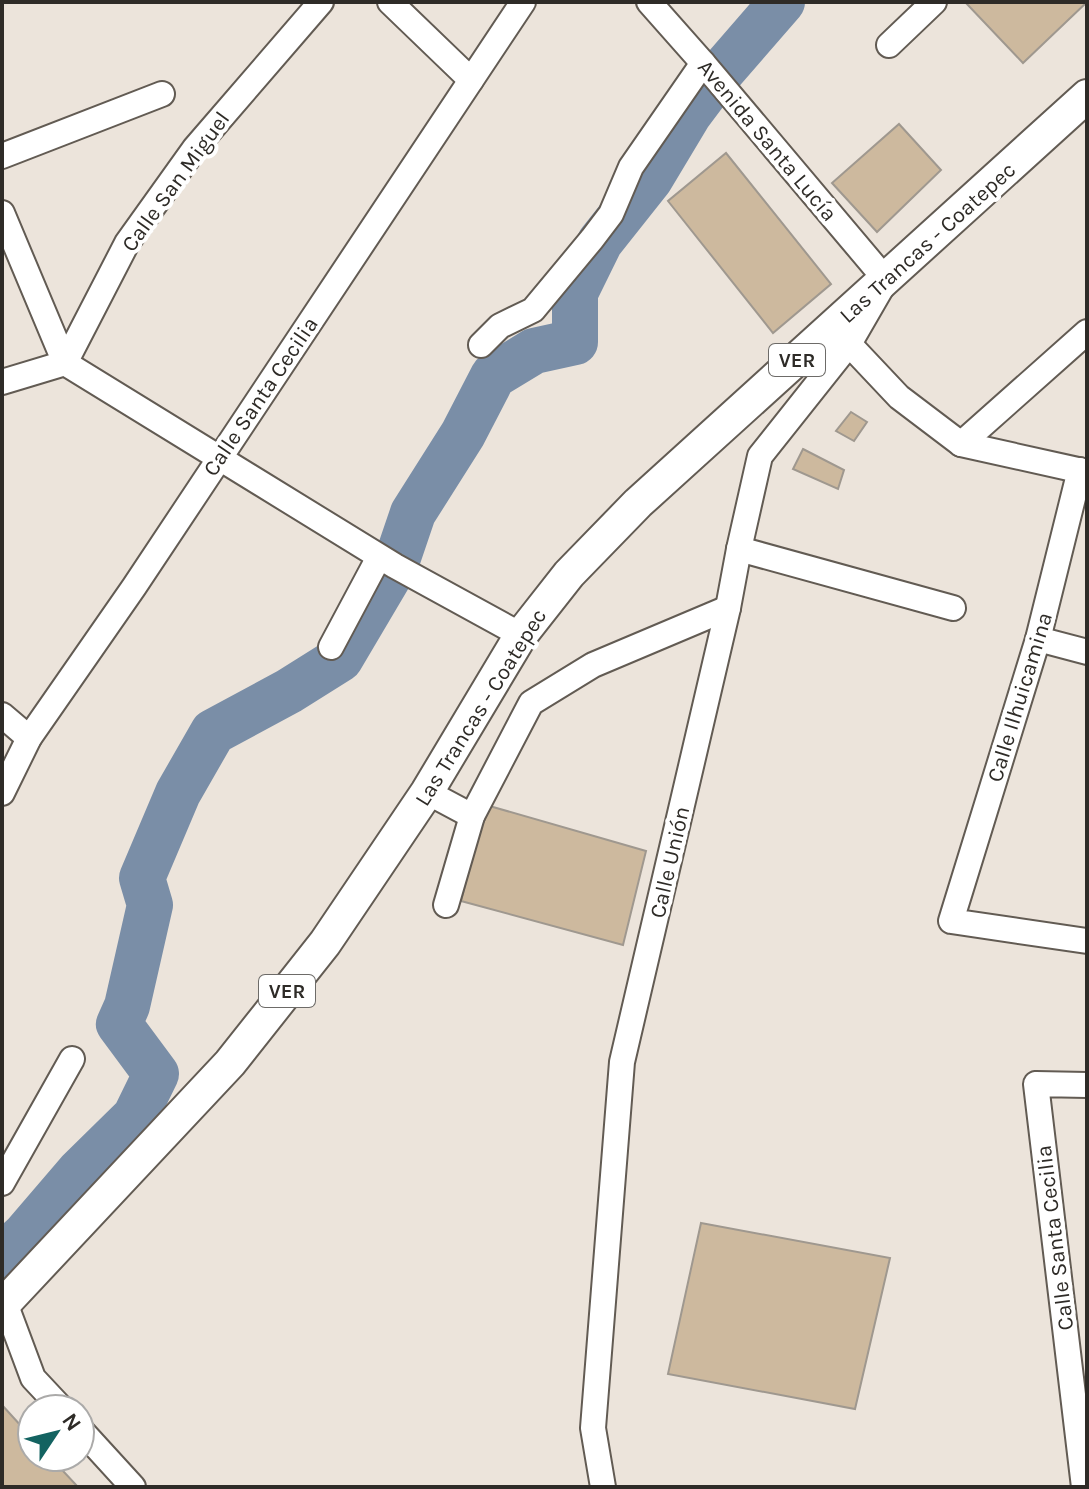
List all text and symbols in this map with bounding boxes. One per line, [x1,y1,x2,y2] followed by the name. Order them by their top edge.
[692,55,842,227] street label: Avenida Santa Lucía
[116,106,235,257] street label: Calle San Miguel
[834,157,1021,329] street label: Las Trancas - Coatepec
[198,312,324,481] street label: Calle Santa Cecilia
[769,344,825,376] road number: VER
[409,604,552,811] street label: Las Trancas - Coatepec
[982,609,1058,785] street label: Calle Ilhuicamina
[644,804,695,921] street label: Calle Unión
[259,975,315,1007] road number: VER
[1031,1144,1079,1332] street label: Calle Santa Cecilia
[16,1393,96,1473] north arrow
[56,1408,87,1436] text: N

